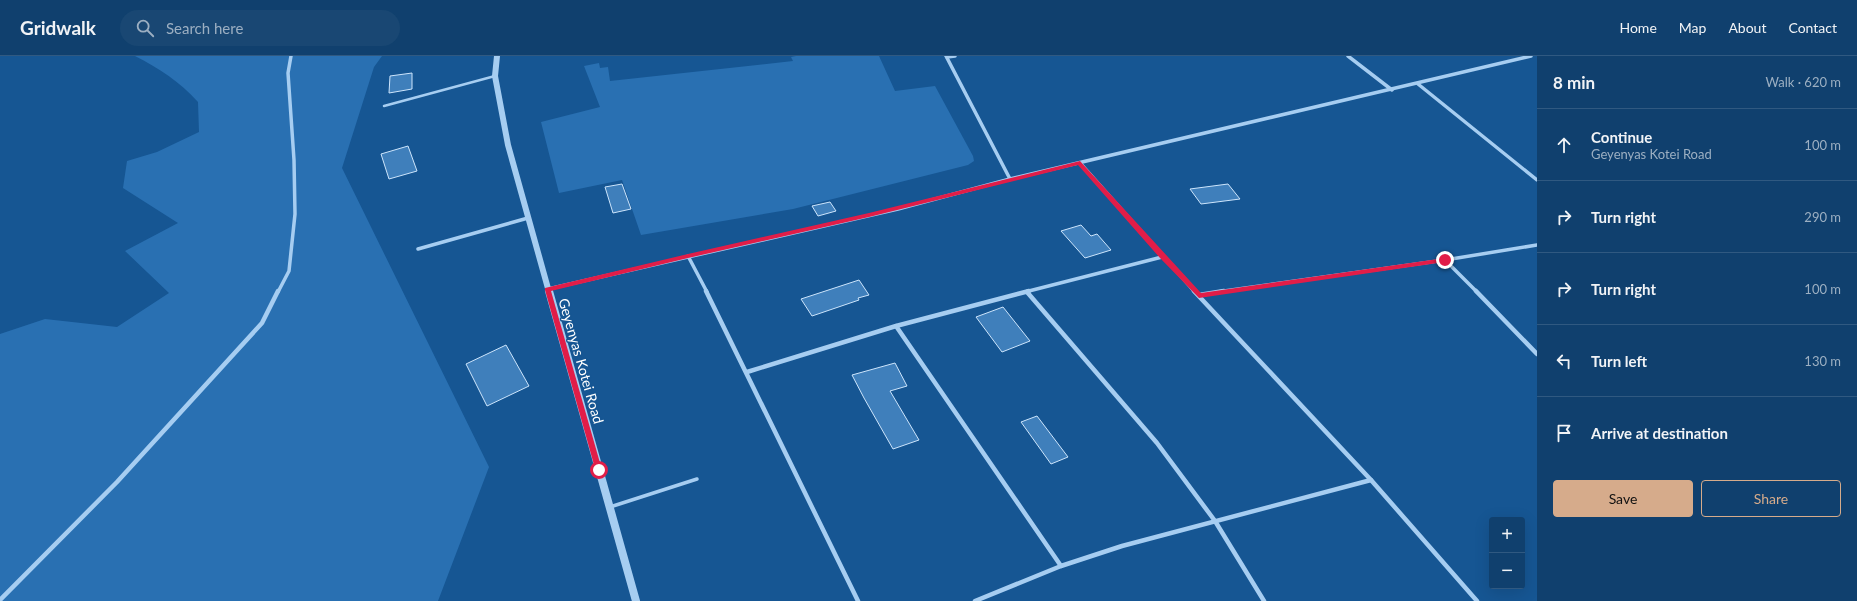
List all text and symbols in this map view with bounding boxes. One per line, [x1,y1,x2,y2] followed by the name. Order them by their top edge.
[120,10,400,46] search box
[20,16,96,39] text: Gridwalk
[134,17,156,39] icon: search
[166,19,243,37] text: Search here
[1619,19,1657,36] text: Home
[1679,19,1706,36] text: Map
[1728,19,1766,36] text: About
[1788,19,1837,36] text: Contact
[1553,72,1595,93] text: 8 min
[1765,74,1841,90] text: Walk · 620 m
[1591,128,1652,146] text: Continue
[1553,134,1575,156] icon: ahead
[1804,137,1841,153] text: 100 m
[1591,146,1712,162] text: Geyenyas Kotei Road
[1553,206,1575,228] icon: right
[1591,208,1656,226] text: Turn right
[1804,209,1841,225] text: 290 m
[1436,251,1454,269] route end
[1553,278,1575,300] icon: right
[1591,280,1656,298] text: Turn right
[1804,281,1841,297] text: 100 m
[555,296,608,426] street label: Geyenyas Kotei Road
[1553,350,1575,372] icon: left
[1591,352,1647,370] text: Turn left
[1804,353,1841,369] text: 130 m
[1553,422,1575,444] icon: arrive
[1591,424,1728,442] text: Arrive at destination
[590,461,608,479] route start
[1553,480,1693,517] button: Save
[1701,480,1841,517] button: Share
[1489,517,1525,589] map controls
[1489,517,1525,553] button: +
[1489,553,1525,589] button: −

